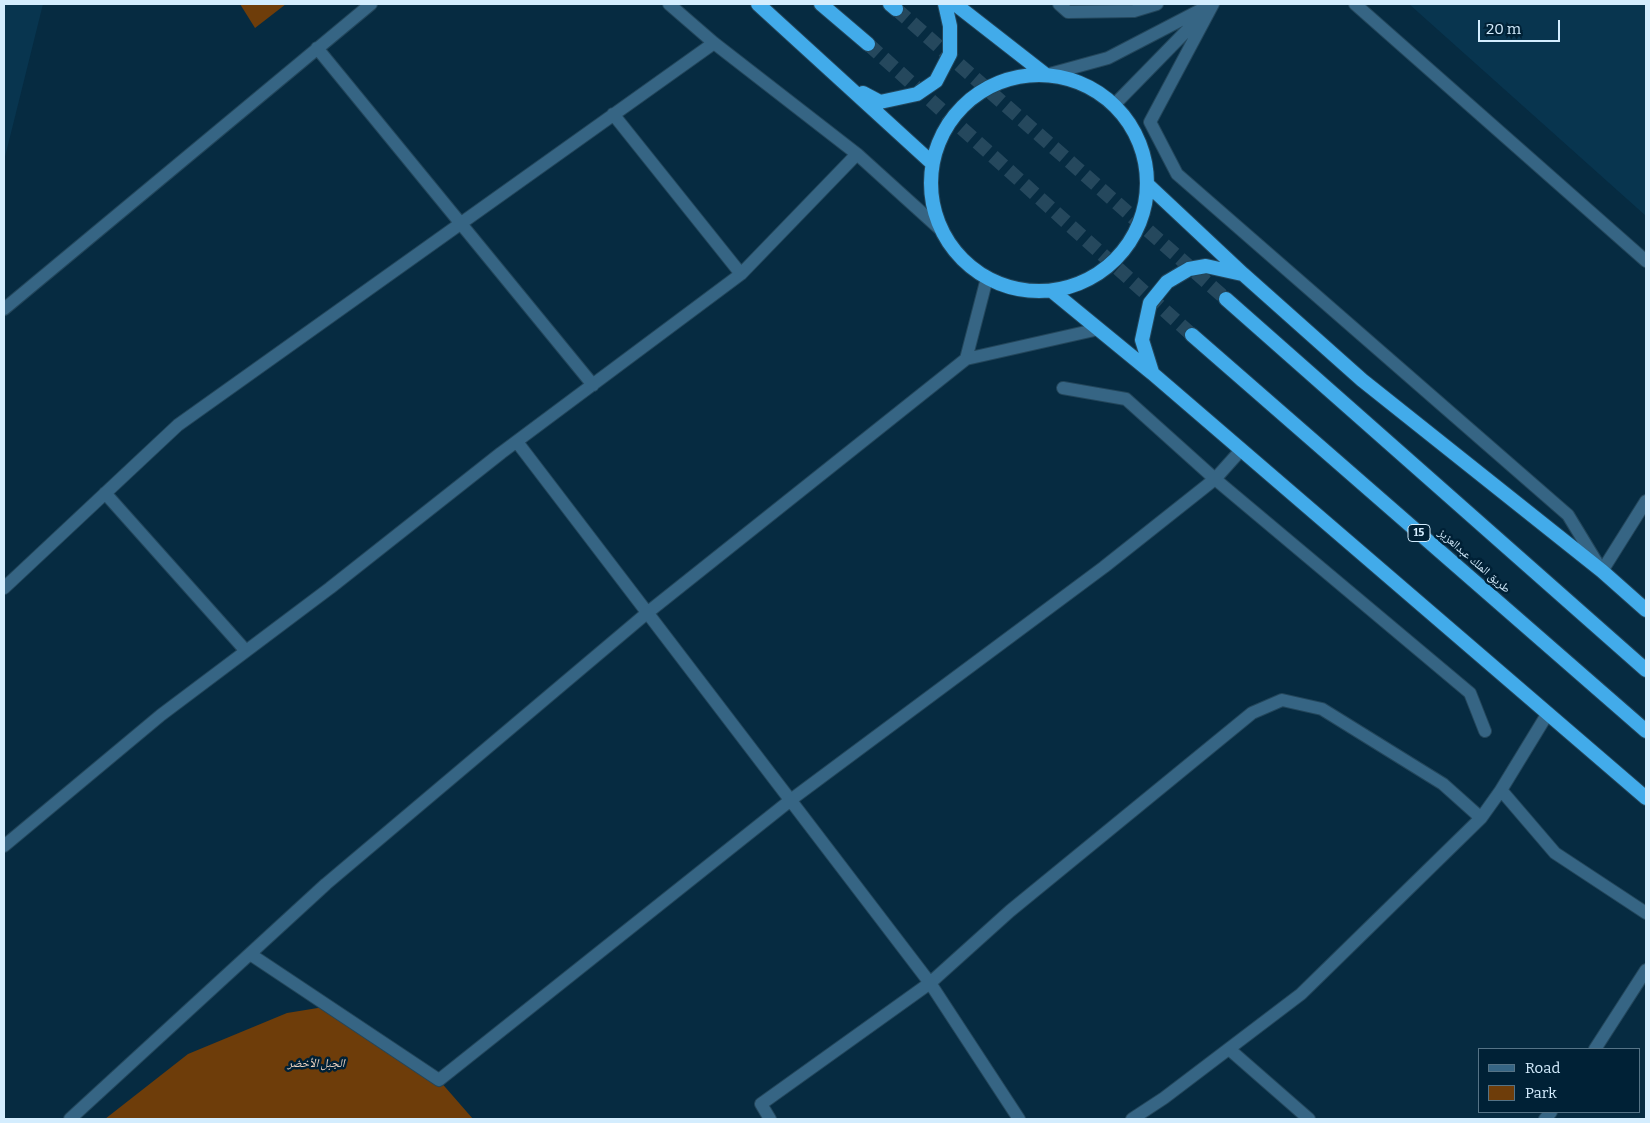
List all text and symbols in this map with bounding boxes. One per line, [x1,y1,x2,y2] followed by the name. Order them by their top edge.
[1480,10,1562,42] scale bar
[1486,20,1521,38] text: 20 m
[1408,524,1430,542] road number: 15
[1435,526,1513,596] street label: طريق الملك عبدالعزيز
[1478,1048,1640,1113] legend
[287,1057,345,1071] park label: الجبل الأخضر
[1525,1059,1560,1077] text: Road
[1525,1084,1557,1102] text: Park

